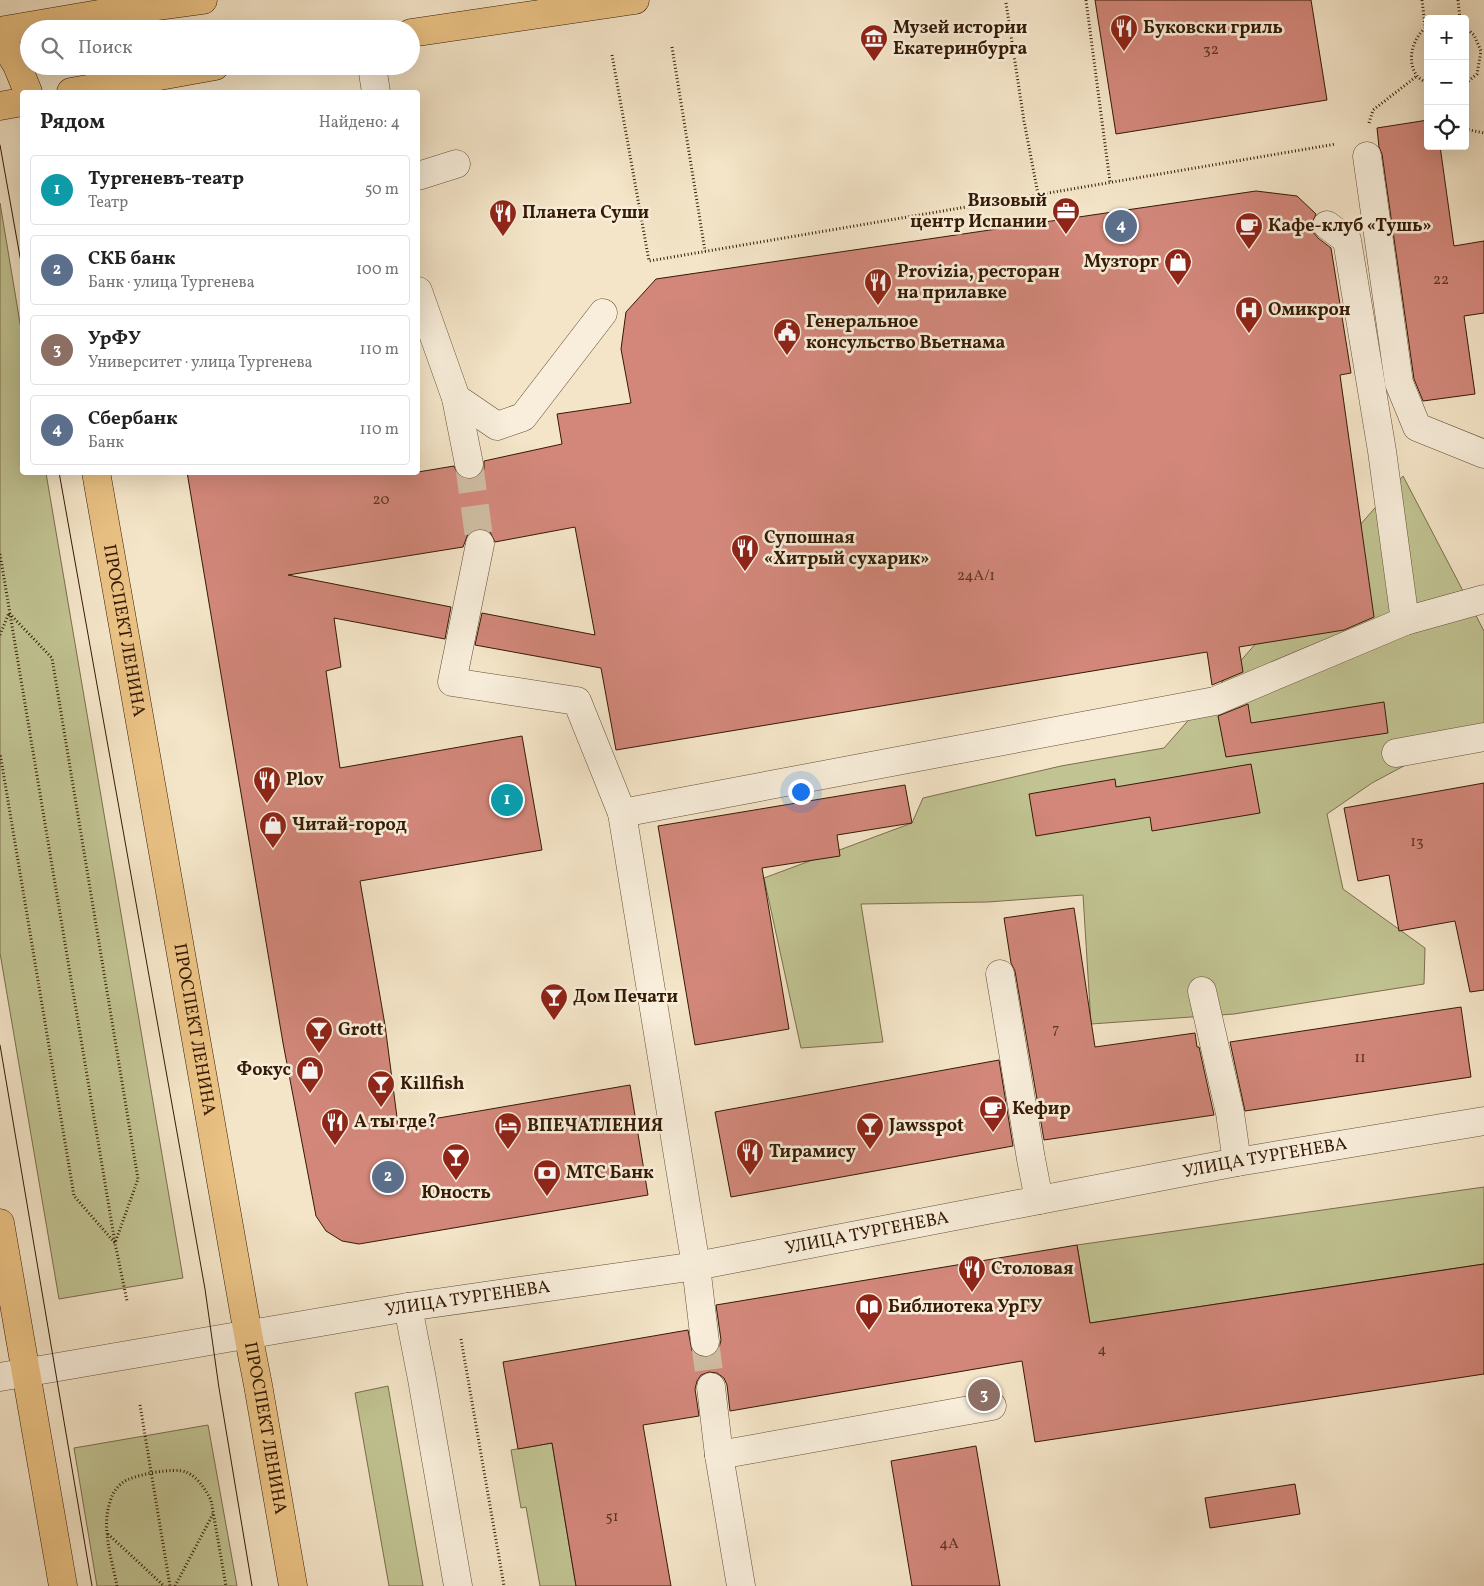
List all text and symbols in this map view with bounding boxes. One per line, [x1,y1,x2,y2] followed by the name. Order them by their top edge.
[1109,13,1139,52] restaurant icon: Буковски гриль
[1424,15,1469,150] map controls
[1424,15,1469,60] button: +
[893,16,1028,62] place label: Музей истории Екатеринбурга
[1143,16,1283,41] place label: Буковски гриль
[20,20,420,75] search box
[859,23,889,62] museum icon: Музей истории Екатеринбурга
[38,34,66,62] icon: search
[78,35,132,61] text: Поиск
[1203,40,1219,61] house number: 32
[1424,60,1469,105] button: −
[1424,105,1469,150] button: locate
[40,108,105,137] text: Рядом
[319,112,400,134] text: Найдено: 4
[88,166,244,192] text: Тургеневъ-театр
[54,179,60,201] text: 1
[365,179,399,201] text: 50 m
[910,189,1047,235] place label: Визовый центр Испании
[88,192,128,214] text: Театр
[1051,196,1081,235] office icon: Визовый центр Испании
[488,198,518,237] restaurant icon: Планета Суши
[522,201,649,226] place label: Планета Суши
[1105,207,1137,245] pin: 4
[1234,211,1264,250] cafe icon: Кафе-клуб «Тушь»
[1268,214,1432,239] place label: Кафе-клуб «Тушь»
[88,246,175,272] text: СКБ банк
[1163,247,1193,286] shop icon: Музторг
[1084,250,1159,275] place label: Музторг
[53,259,61,281] text: 2
[356,259,399,281] text: 100 m
[897,260,1060,306] place label: Provizia, ресторан на прилавке
[863,267,893,306] restaurant icon: Provizia, ресторан на прилавке
[1433,270,1449,291] house number: 22
[88,272,255,294] text: Банк · улица Тургенева
[1234,295,1264,334] hospital icon: Омикрон
[1268,298,1351,323] place label: Омикрон
[806,310,1006,356] place label: Генеральное консульство Вьетнама
[772,317,802,356] public building icon: Генеральное консульство Вьетнама
[88,326,141,352] text: УрФУ
[53,339,61,361] text: 3
[360,339,399,361] text: 110 m
[88,352,313,374] text: Университет · улица Тургенева
[88,406,178,432] text: Сбербанк
[52,419,62,441] text: 4
[360,419,399,441] text: 110 m
[88,432,124,454] text: Банк
[373,490,389,511] house number: 20
[764,526,930,572] place label: Супошная «Хитрый сухарик»
[730,533,760,572] restaurant icon: Супошная «Хитрый сухарик»
[96,542,152,719] street label: ПРОСПЕКТ ЛЕНИНА
[957,566,995,587] house number: 24А/1
[252,765,282,804] restaurant icon: Plov
[286,768,324,793] place label: Plov
[788,779,814,805] your location
[491,781,523,819] pin: 1
[258,810,288,849] shop icon: Читай-город
[292,813,407,838] place label: Читай-город
[1410,832,1424,853] house number: 13
[167,941,222,1118] street label: ПРОСПЕКТ ЛЕНИНА
[539,982,569,1021] bar icon: Дом Печати
[573,985,678,1010] place label: Дом Печати
[304,1015,334,1054] bar icon: Grott
[338,1018,383,1043] place label: Grott
[1052,1019,1060,1040] house number: 7
[1354,1048,1366,1069] house number: 11
[295,1055,325,1094] shop icon: Фокус
[237,1058,291,1083] place label: Фокус
[366,1069,396,1108] bar icon: Killfish
[400,1072,465,1097] place label: Killfish
[978,1094,1008,1133] cafe icon: Кефир
[1012,1097,1071,1122] place label: Кефир
[320,1107,350,1146] restaurant icon: А ты где?
[354,1110,437,1135] place label: А ты где?
[493,1111,523,1150] hotel icon: ВПЕЧАТЛЕНИЯ
[855,1111,885,1150] bar icon: Jawsspot
[527,1114,663,1139] place label: ВПЕЧАТЛЕНИЯ
[888,1114,964,1139] place label: Jawsspot
[1181,1131,1349,1185] street label: УЛИЦА ТУРГЕНЕВА
[735,1137,765,1176] restaurant icon: Тирамису
[769,1140,856,1165] place label: Тирамису
[441,1142,471,1181] bar icon: Юность
[372,1158,404,1196] pin: 2
[532,1158,562,1197] bank icon: МТС Банк
[566,1161,654,1186] place label: МТС Банк
[421,1181,491,1206] place label: Юность
[783,1205,951,1261] street label: УЛИЦА ТУРГЕНЕВА
[957,1254,987,1293] restaurant icon: Столовая
[991,1257,1073,1282] place label: Столовая
[383,1274,552,1323] street label: УЛИЦА ТУРГЕНЕВА
[854,1292,884,1331] library icon: Библиотека УрГУ
[888,1295,1042,1320] place label: Библиотека УрГУ
[237,1340,293,1517] street label: ПРОСПЕКТ ЛЕНИНА
[1098,1340,1107,1361] house number: 4
[968,1376,1000,1414] pin: 3
[605,1507,619,1528] house number: 51
[939,1534,959,1555] house number: 4А

